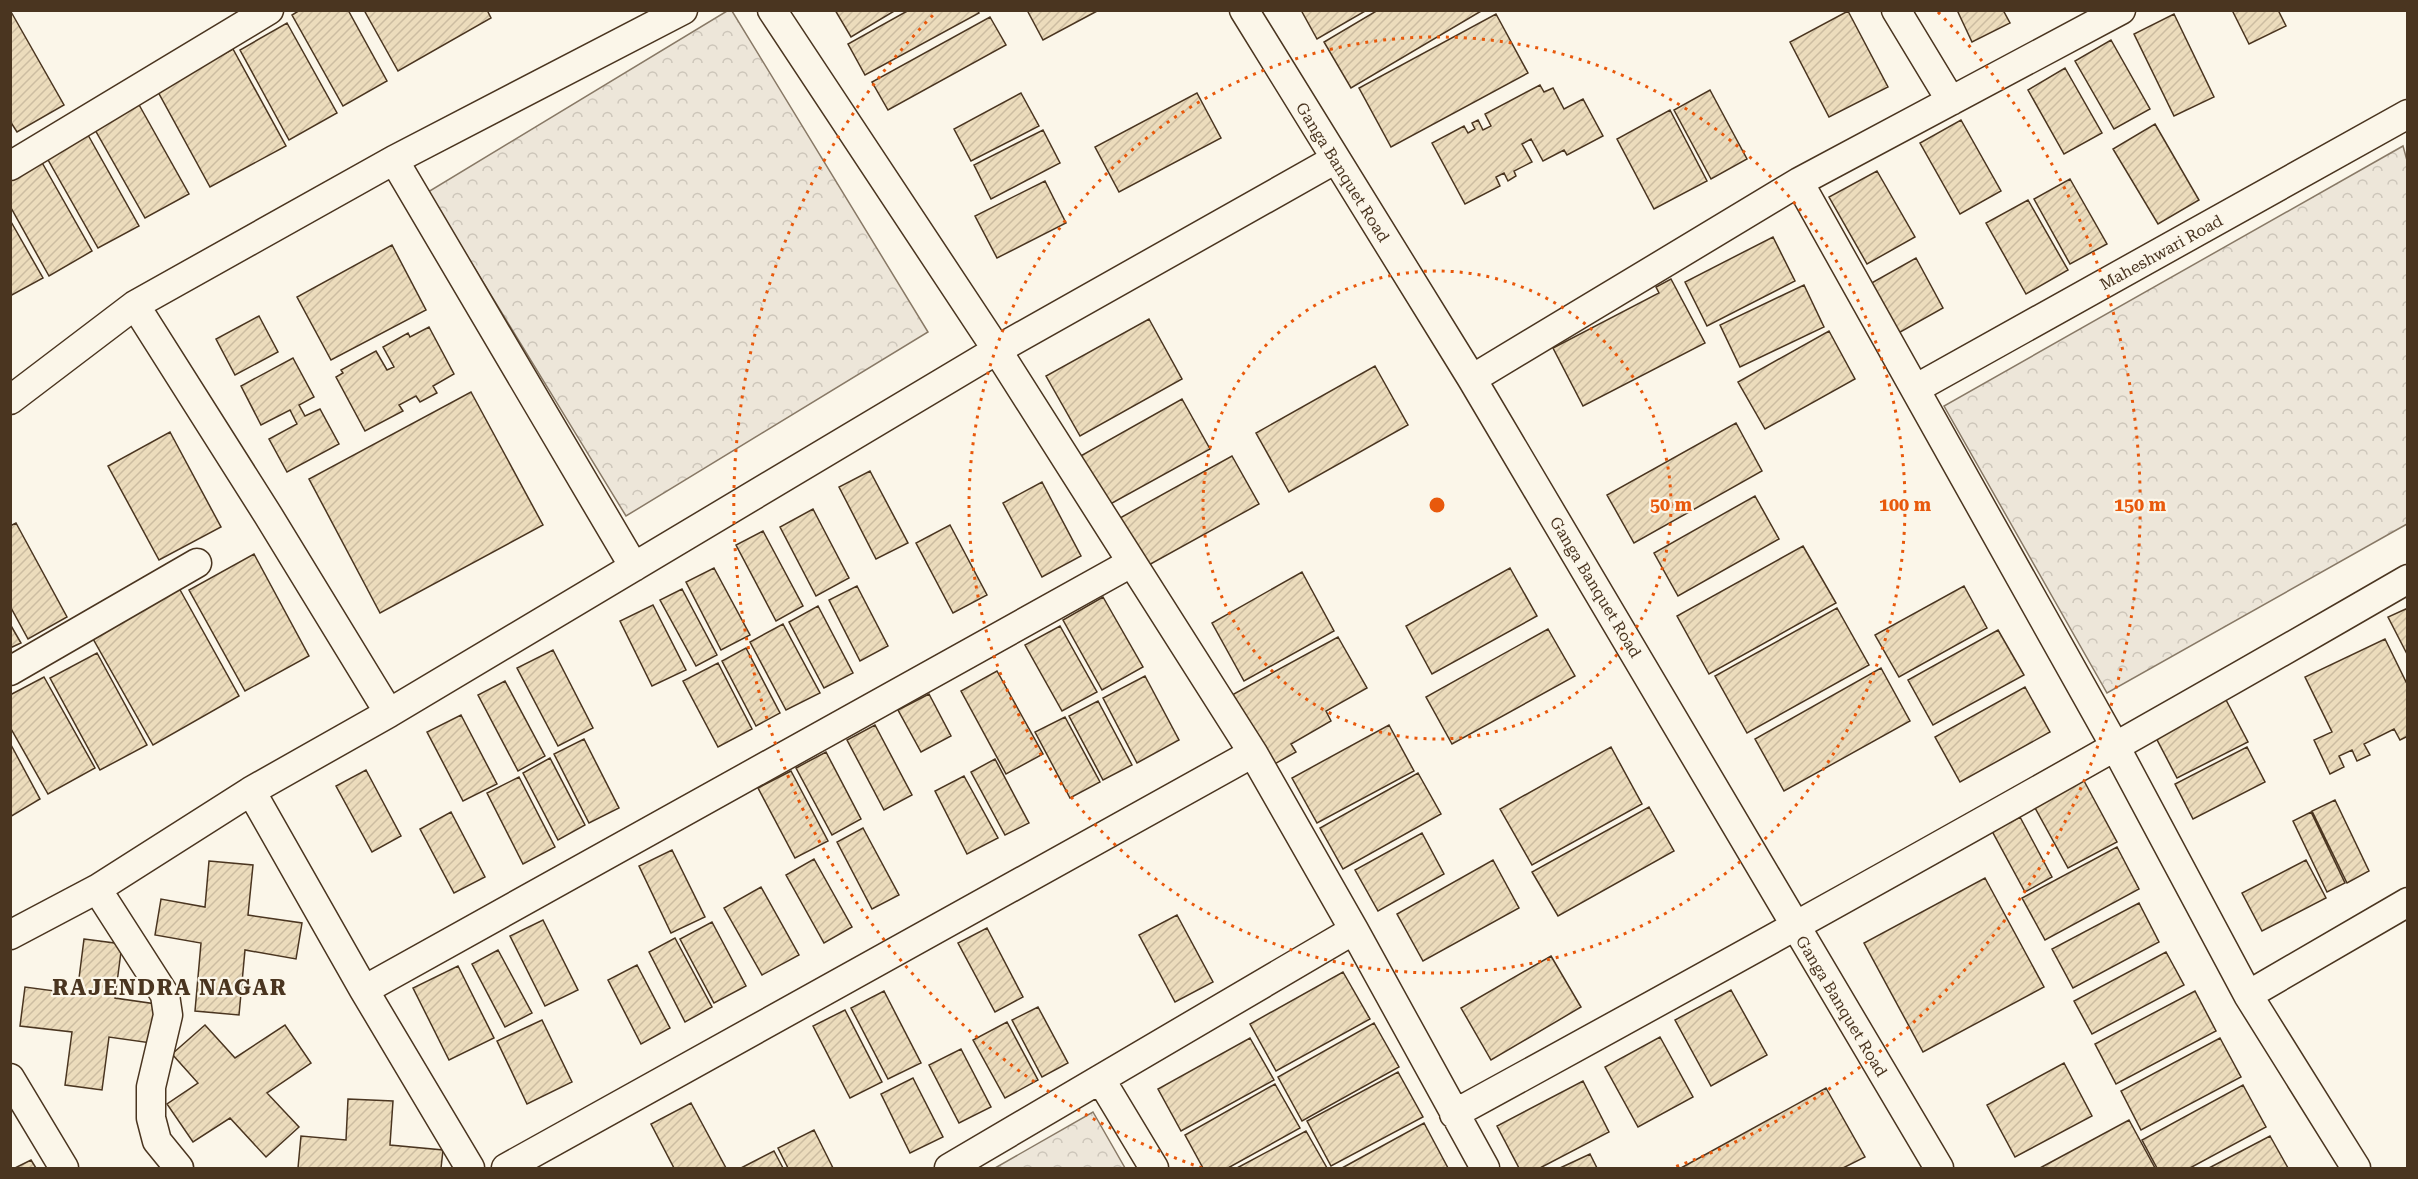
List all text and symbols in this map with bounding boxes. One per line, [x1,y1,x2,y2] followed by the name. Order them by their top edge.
[1292,99,1393,246] street label: Ganga Banquet Road
[2097,211,2226,294] street label: Maheshwari Road
[1650,494,1693,515] text: 50 m
[1879,494,1932,515] text: 100 m
[2114,494,2167,515] text: 150 m
[1427,495,1447,515] centre of rings
[1546,513,1645,661] street label: Ganga Banquet Road
[1792,932,1891,1080] street label: Ganga Banquet Road
[52,975,288,1000] district label: RAJENDRA NAGAR

